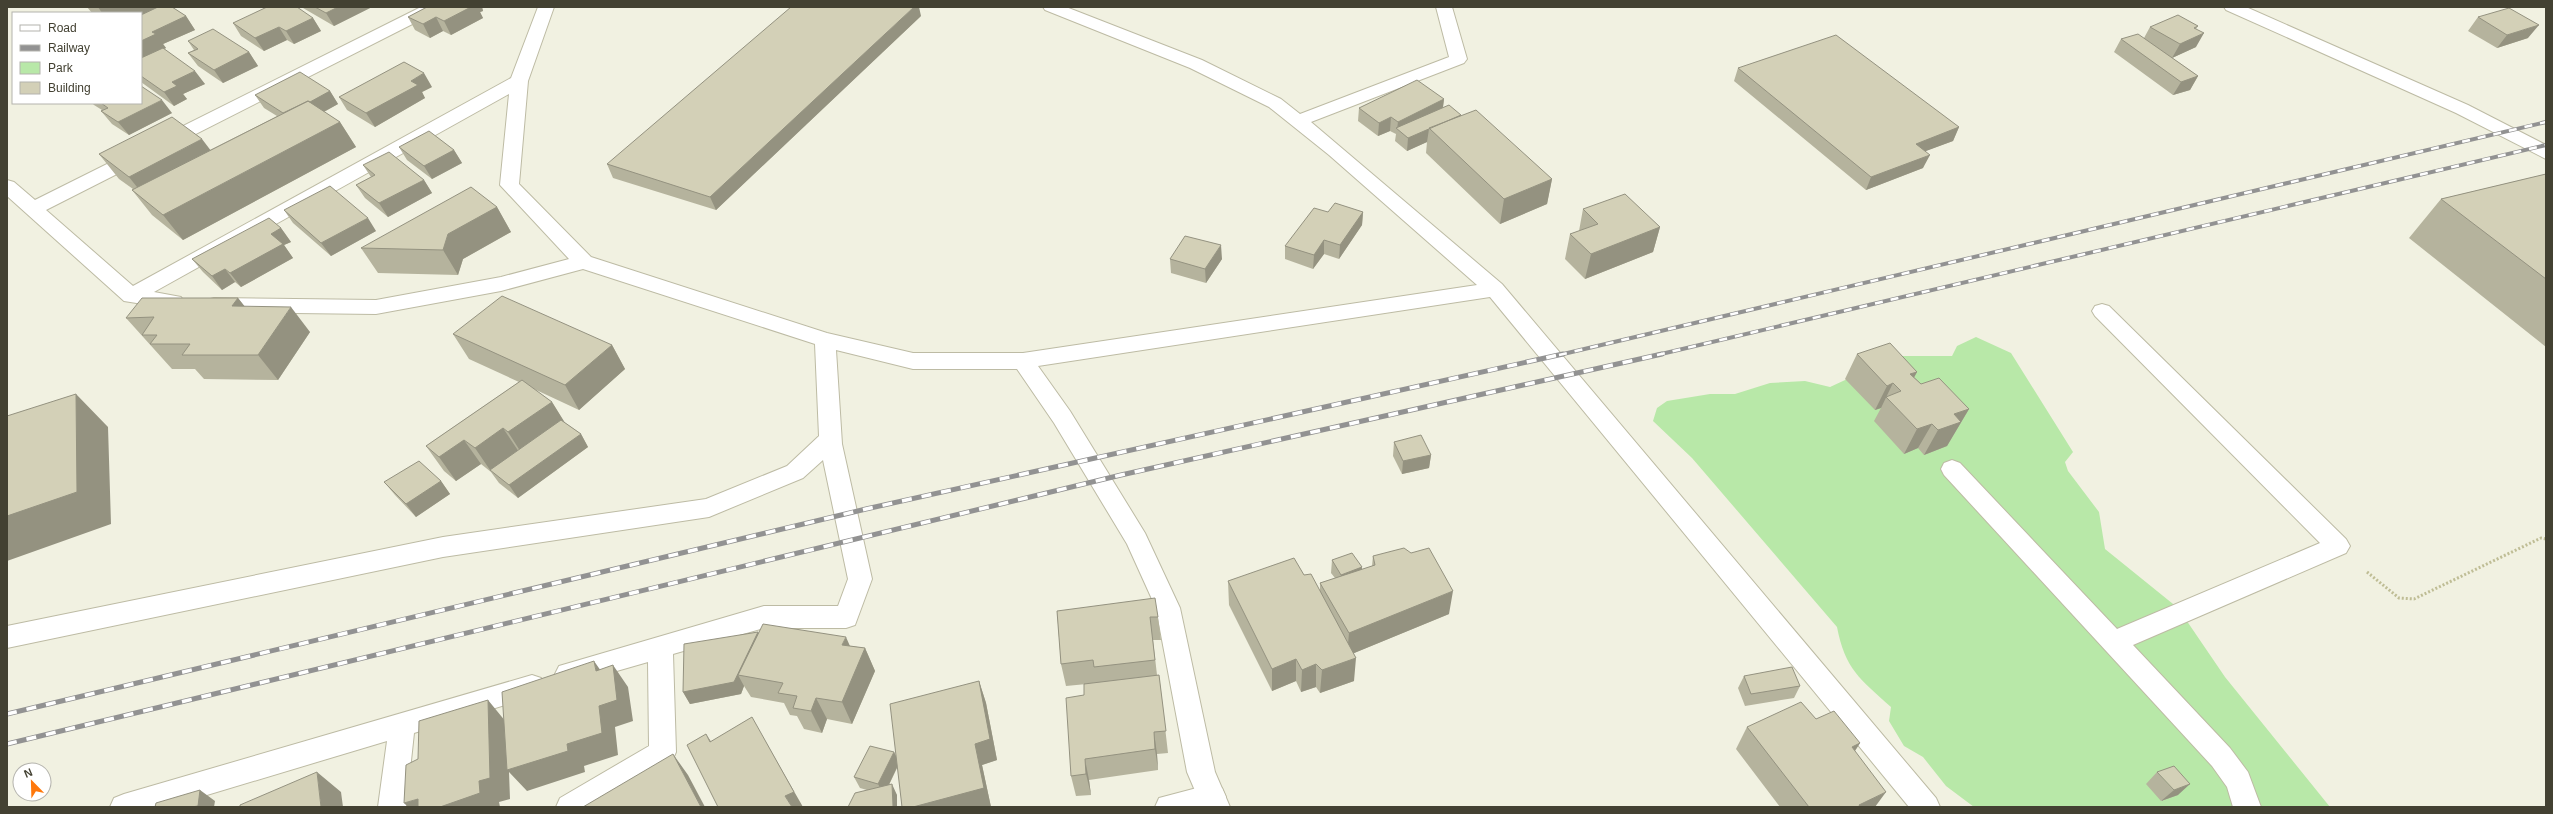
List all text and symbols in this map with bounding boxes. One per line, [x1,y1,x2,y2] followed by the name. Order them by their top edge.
[12,12,142,104] legend
[48,21,77,35] text: Road
[48,41,90,55] text: Railway
[48,61,74,75] text: Park
[48,81,91,95] text: Building
[12,762,52,802] north arrow
[22,766,34,780] text: N

